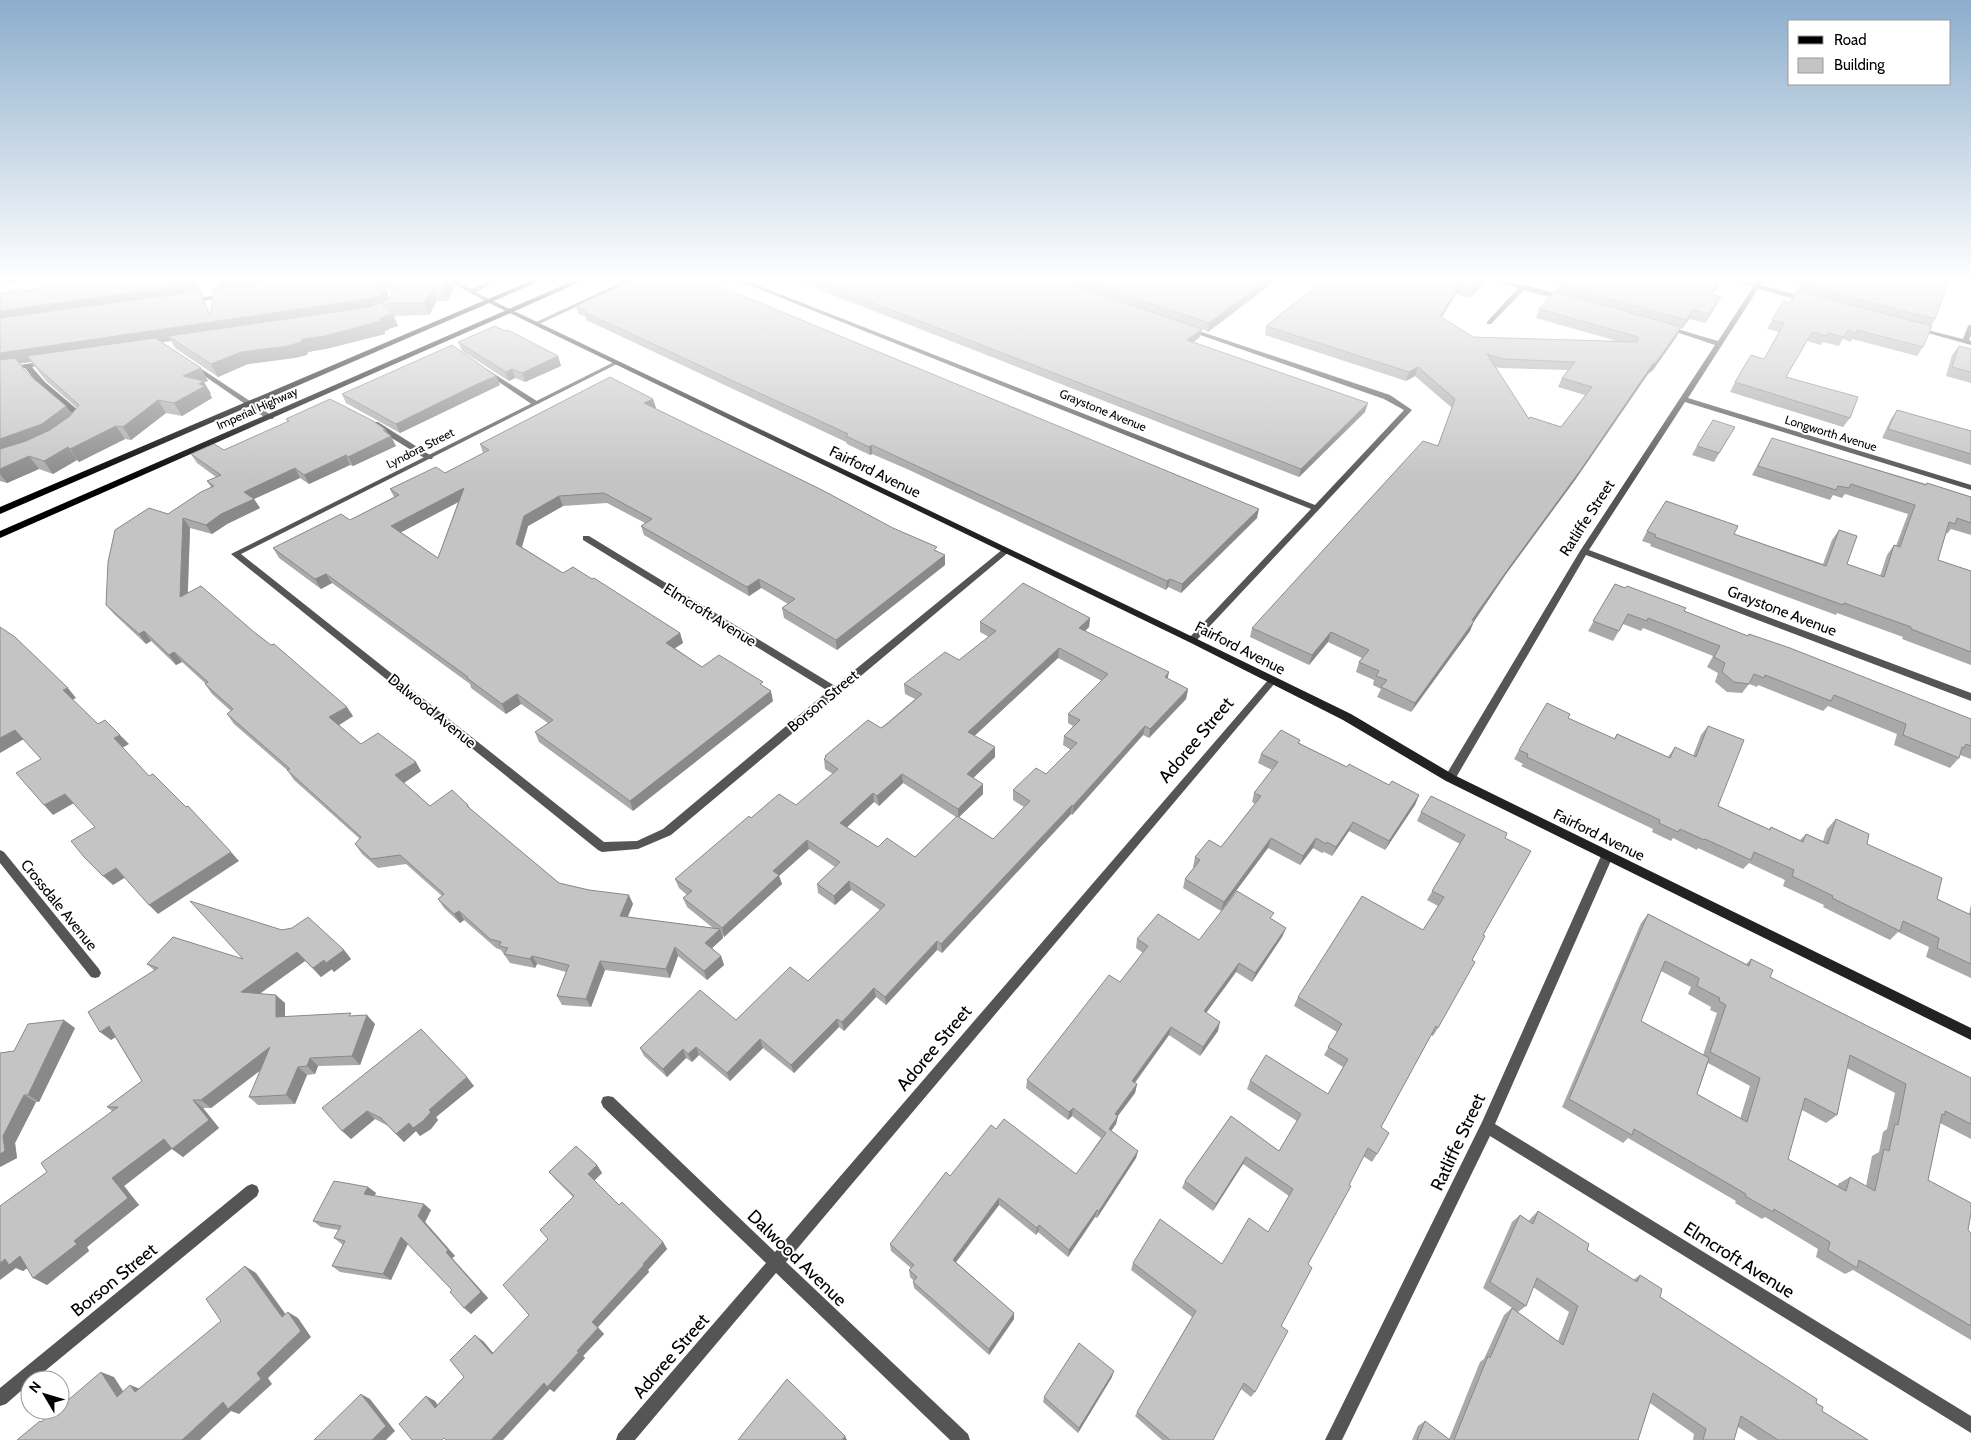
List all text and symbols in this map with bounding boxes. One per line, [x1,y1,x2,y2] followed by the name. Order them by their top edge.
[1788,20,1951,85] legend
[1834,31,1867,49] text: Road
[1834,56,1885,74] text: Building
[214,383,300,433] street label: Imperial Highway
[1057,386,1149,434] street label: Graystone Avenue
[1783,412,1879,454] street label: Longworth Avenue
[384,424,456,472] street label: Lyndora Street
[827,442,924,502] street label: Fairford Avenue
[1556,477,1618,559] street label: Ratliffe Street
[660,579,760,651] street label: Elmcroft Avenue
[1725,582,1839,640] street label: Graystone Avenue
[1192,618,1288,679] street label: Fairford Avenue
[784,666,862,736] street label: Borson Street
[384,670,480,752] street label: Dalwood Avenue
[1154,693,1238,787] street label: Adoree Street
[1551,805,1648,865] street label: Fairford Avenue
[17,856,101,954] street label: Crossdale Avenue
[892,1001,976,1095] street label: Adoree Street
[1426,1090,1490,1194] street label: Ratliffe Street
[743,1205,851,1311] street label: Dalwood Avenue
[1679,1217,1799,1303] street label: Elmcroft Avenue
[67,1239,161,1321] street label: Borson Street
[628,1309,714,1403] street label: Adoree Street
[20,1370,70,1420] north arrow
[25,1378,45,1396] text: N

